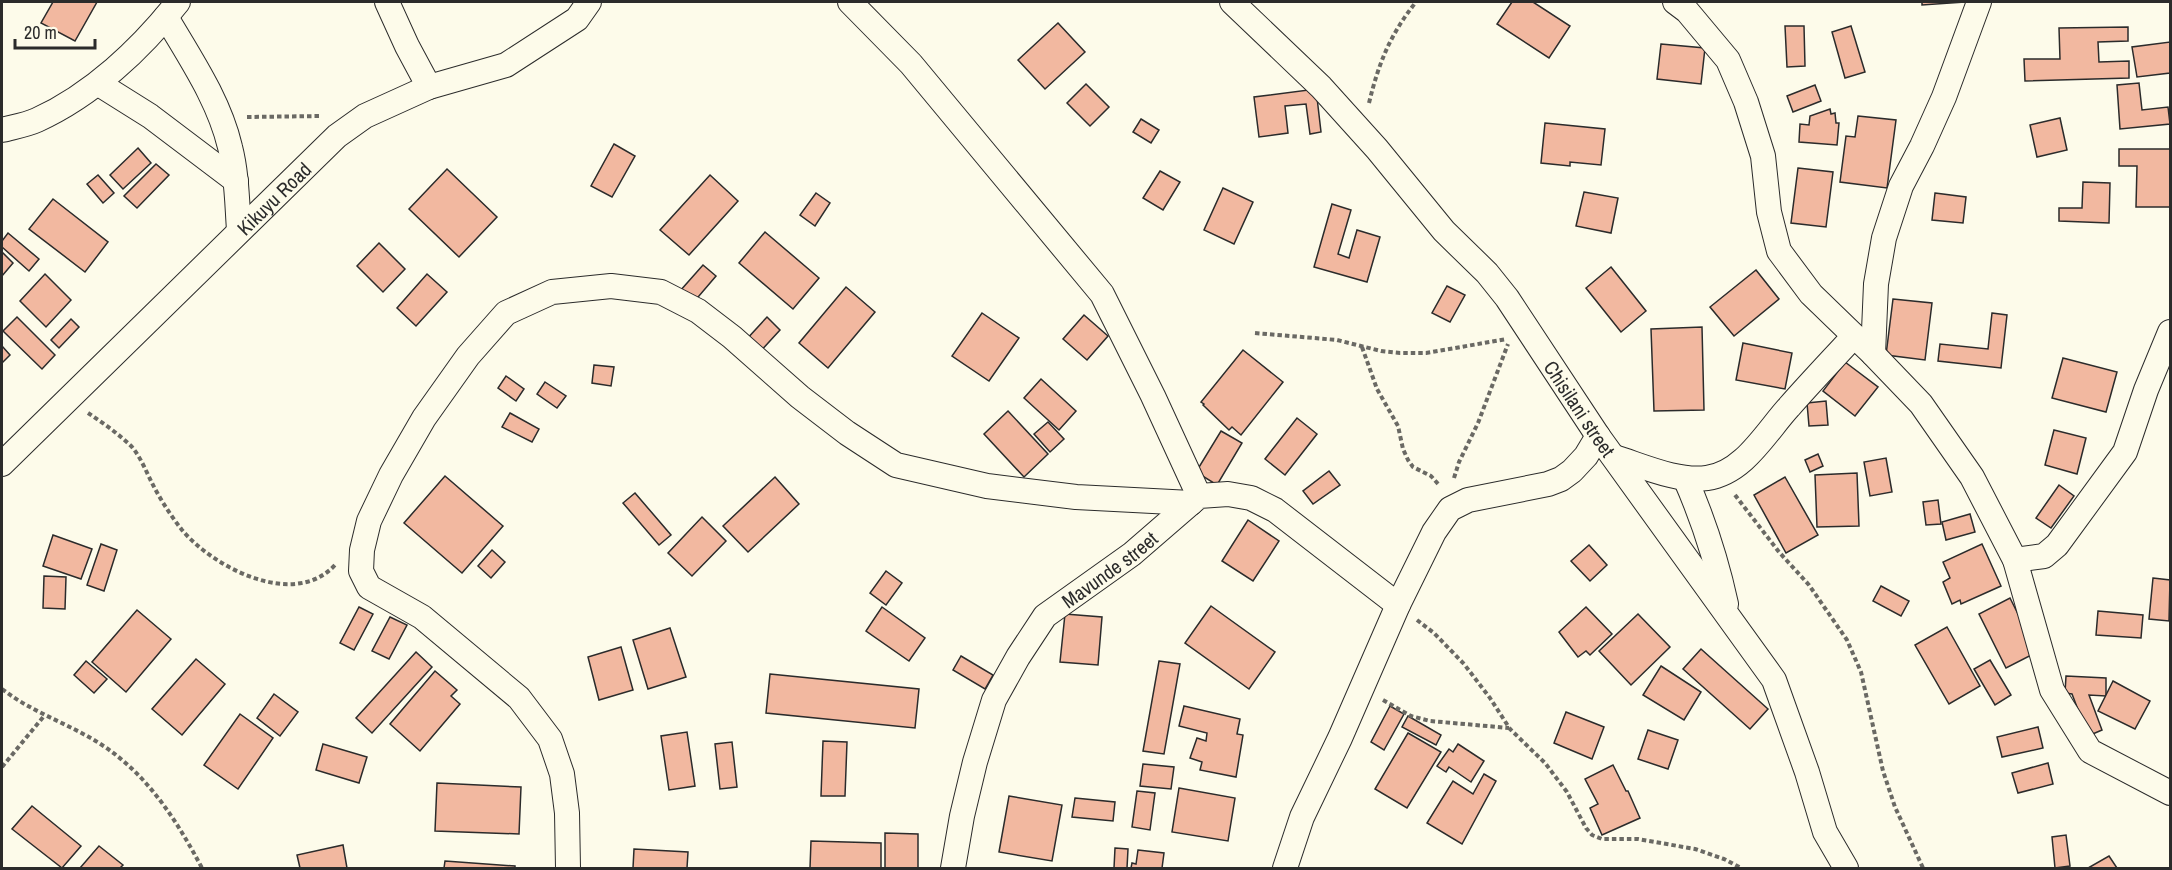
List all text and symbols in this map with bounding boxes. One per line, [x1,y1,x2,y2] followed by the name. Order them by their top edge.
[15,12,94,50] scale bar
[24,20,57,45] text: 20 m
[231,156,317,241] street label: Kikuyu Road
[1538,355,1622,462] street label: Chisilani street
[1056,524,1163,614] street label: Mavunde street

